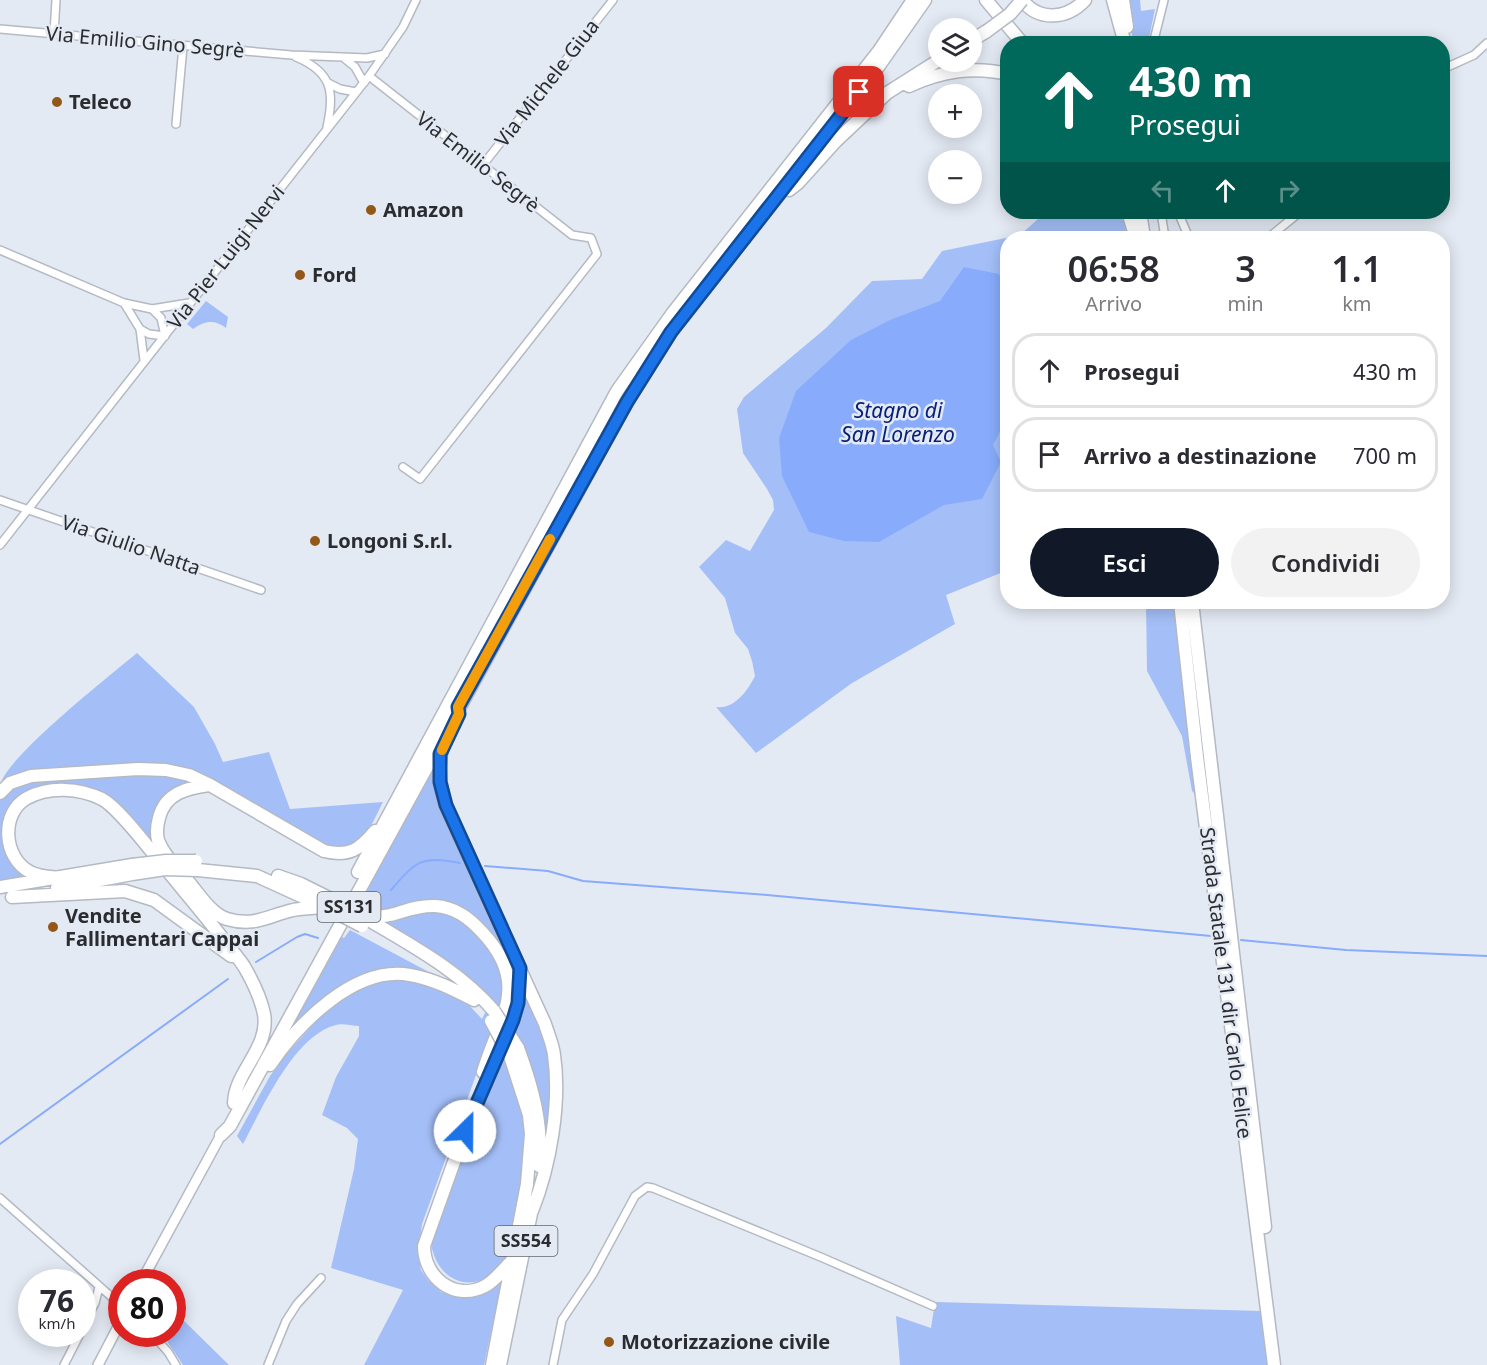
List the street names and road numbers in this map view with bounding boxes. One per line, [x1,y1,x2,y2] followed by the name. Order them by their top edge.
[488,13,605,152] street label: Via Michele Giua
[45,19,245,64] street label: Via Emilio Gino Segrè
[411,105,546,218] street label: Via Emilio Segrè
[161,179,291,334] street label: Via Pier Luigi Nervi
[58,508,204,581] street label: Via Giulio Natta
[1194,826,1259,1140] street label: Strada Statale 131 dir Carlo Felice
[318,892,380,922] road number: SS131
[494,1226,558,1256] road number: SS554

